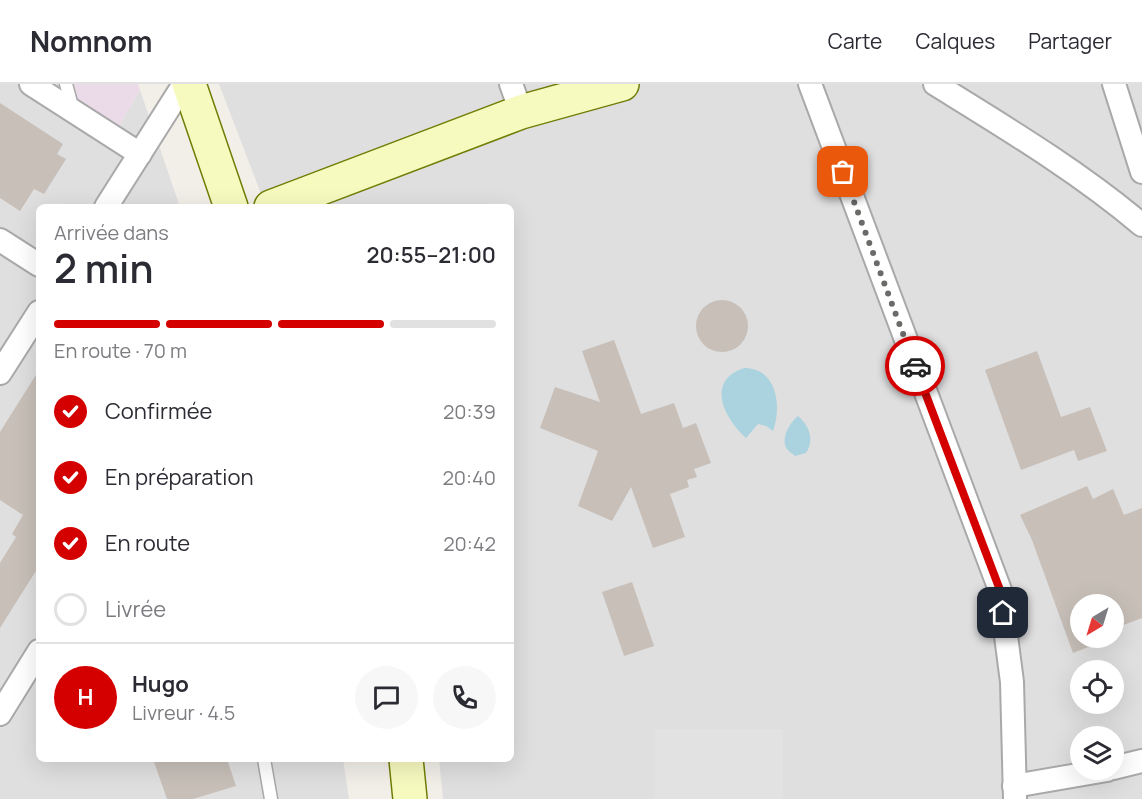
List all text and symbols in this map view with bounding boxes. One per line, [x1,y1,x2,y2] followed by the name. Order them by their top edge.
[30,22,152,60] text: Nomnom
[828,27,882,55] text: Carte
[915,27,995,55] text: Calques
[1028,27,1112,55] text: Partager
[817,146,868,197] pin
[826,155,859,188] icon: bag
[54,219,169,246] text: Arrivée dans
[367,240,496,270] text: 20:55–21:00
[54,241,153,295] text: 2 min
[885,336,945,396] courier
[54,337,187,364] text: En route · 70 m
[899,350,932,383] icon: car
[54,395,87,428] icon: check
[105,396,212,426] text: Confirmée
[443,398,496,425] text: 20:39
[54,461,87,494] icon: check
[105,462,253,492] text: En préparation
[442,464,496,491] text: 20:40
[54,527,87,560] icon: check
[105,528,190,558] text: En route
[443,530,496,557] text: 20:42
[977,587,1028,638] pin
[105,594,166,624] text: Livrée
[1070,594,1124,648] north arrow
[1070,594,1124,780] map controls
[986,596,1019,629] icon: home
[1070,660,1124,714] button: locate
[355,666,418,729] button: chat
[433,666,496,729] button: phone
[132,669,189,699] text: Hugo
[78,682,93,712] text: H
[132,699,235,726] text: Livreur · 4.5
[1070,726,1124,780] button: layers

